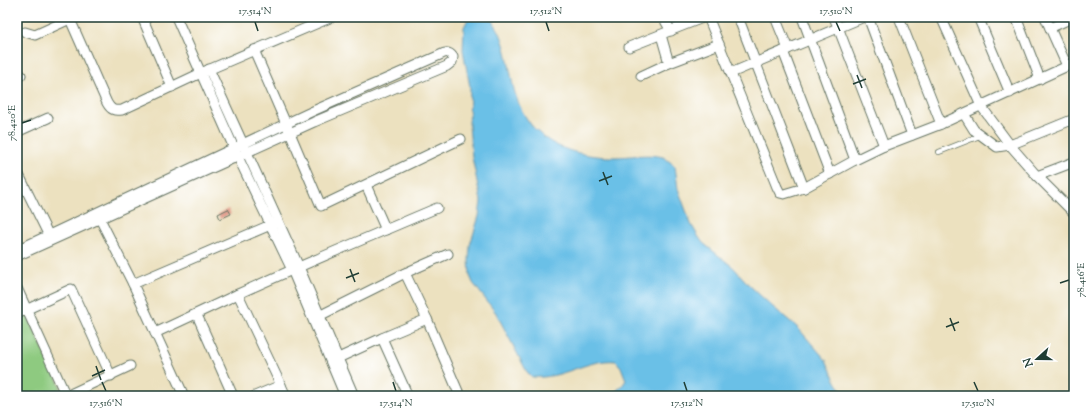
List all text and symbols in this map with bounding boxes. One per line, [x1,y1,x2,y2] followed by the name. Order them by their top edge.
[239,4,271,19] text: 17.514°N
[530,4,562,19] text: 17.512°N
[820,4,852,19] text: 17.510°N
[5,105,20,141] text: 78.420°E
[1074,263,1089,297] text: 78.416°E
[1017,339,1057,379] north arrow
[1019,355,1038,370] text: N
[90,396,122,411] text: 17.516°N
[380,396,412,411] text: 17.514°N
[671,396,703,411] text: 17.512°N
[962,396,994,411] text: 17.510°N

